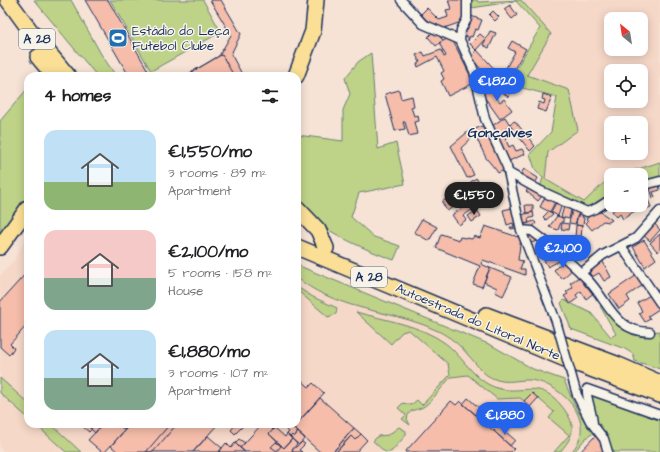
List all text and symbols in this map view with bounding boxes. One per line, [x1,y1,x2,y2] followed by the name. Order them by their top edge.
[604,12,648,56] north arrow
[604,12,648,212] map controls
[132,22,230,55] place label: Estádio do Leça Futebol Clube
[107,27,129,49] sports icon: Estádio do Leça Futebol Clube
[19,29,55,49] road number: A 28
[604,64,648,108] button: locate
[464,68,530,102] pin: €1,820
[478,72,516,90] text: €1,820
[44,84,111,108] text: 4 homes
[259,85,281,107] icon: filters
[604,116,648,160] button: +
[468,123,532,143] district label: Gonçalves
[168,140,252,164] text: €1,550/mo
[76,146,124,194] icon: home
[168,164,267,182] text: 3 rooms · 89 m²
[604,168,648,212] button: −
[168,182,232,200] text: Apartment
[441,182,507,216] pin: €1,550
[454,186,494,204] text: €1,550
[530,235,596,269] pin: €2,100
[544,239,582,257] text: €2,100
[168,240,248,264] text: €2,100/mo
[76,246,124,294] icon: home
[168,264,273,282] text: 5 rooms · 158 m²
[351,267,387,287] road number: A 28
[393,279,563,365] street label: Autoestrada do Litoral Norte
[168,282,203,300] text: House
[168,340,250,364] text: €1,880/mo
[76,346,124,394] icon: home
[168,364,269,382] text: 3 rooms · 107 m²
[168,382,232,400] text: Apartment
[472,402,538,436] pin: €1,880
[485,406,525,424] text: €1,880

